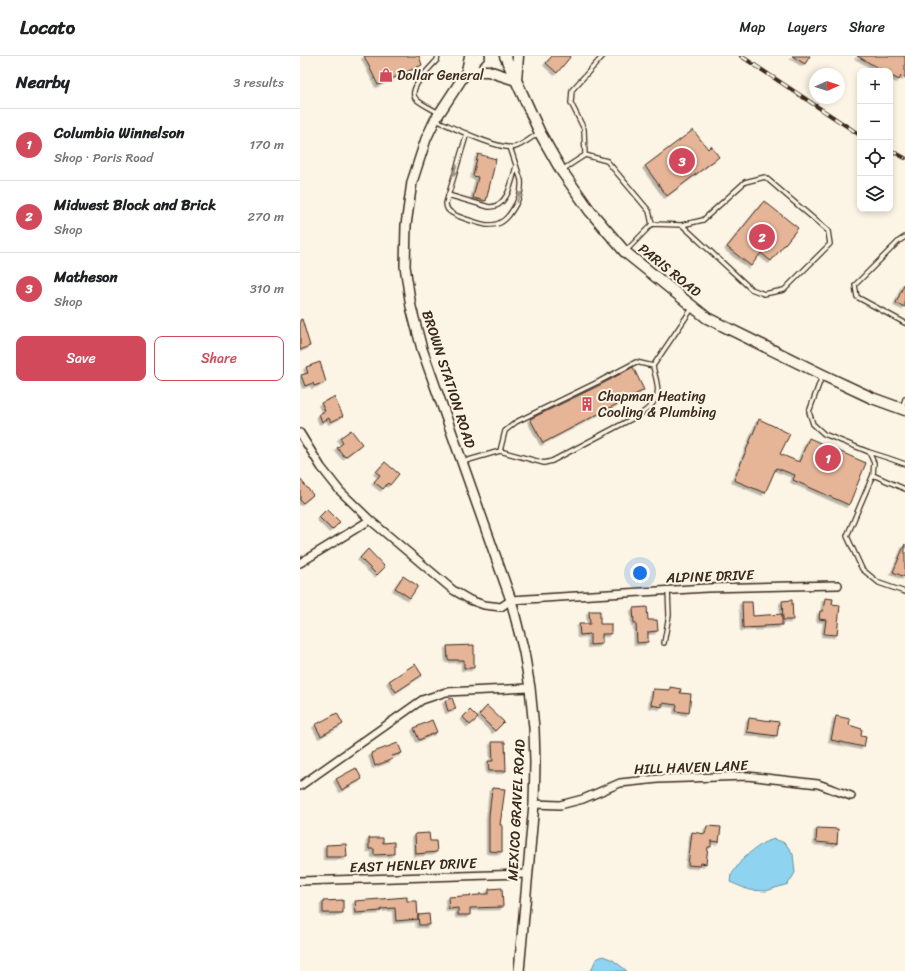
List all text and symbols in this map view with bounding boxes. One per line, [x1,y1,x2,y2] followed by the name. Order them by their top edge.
[20,11,75,44] text: Locato
[740,15,765,40] text: Map
[787,15,827,40] text: Layers
[849,15,885,40] text: Share
[397,63,485,88] place label: Dollar General
[16,67,70,97] text: Nearby
[378,67,394,83] shop icon: Dollar General
[809,68,845,104] north arrow
[857,68,893,212] map controls
[857,68,893,104] button: +
[233,71,284,94] text: 3 results
[857,104,893,140] button: −
[54,120,184,146] text: Columbia Winnelson
[26,133,32,156] text: 1
[249,133,284,156] text: 170 m
[857,140,893,176] button: locate
[54,146,153,169] text: Shop · Paris Road
[669,146,695,176] pin: 3
[452,164,458,176] one-way arrow
[857,176,893,212] button: layers
[516,190,522,202] one-way arrow
[54,192,216,218] text: Midwest Block and Brick
[25,205,33,228] text: 2
[247,205,284,228] text: 270 m
[54,218,82,241] text: Shop
[749,222,775,252] pin: 2
[632,237,707,304] street label: PARIS ROAD
[54,264,118,290] text: Matheson
[25,277,33,300] text: 3
[250,277,284,300] text: 310 m
[54,290,82,313] text: Shop
[414,307,483,452] street label: BROWN STATION ROAD
[16,336,146,381] button: Save
[154,336,284,381] button: Share
[598,384,716,425] place label: Chapman Heating Cooling & Plumbing
[579,396,595,412] building icon: Chapman Heating Cooling & Plumbing
[815,443,841,473] pin: 1
[665,562,756,591] street label: ALPINE DRIVE
[630,563,650,583] your location
[500,738,533,881] street label: MEXICO GRAVEL ROAD
[634,753,750,782] street label: HILL HAVEN LANE
[349,851,478,880] street label: EAST HENLEY DRIVE

